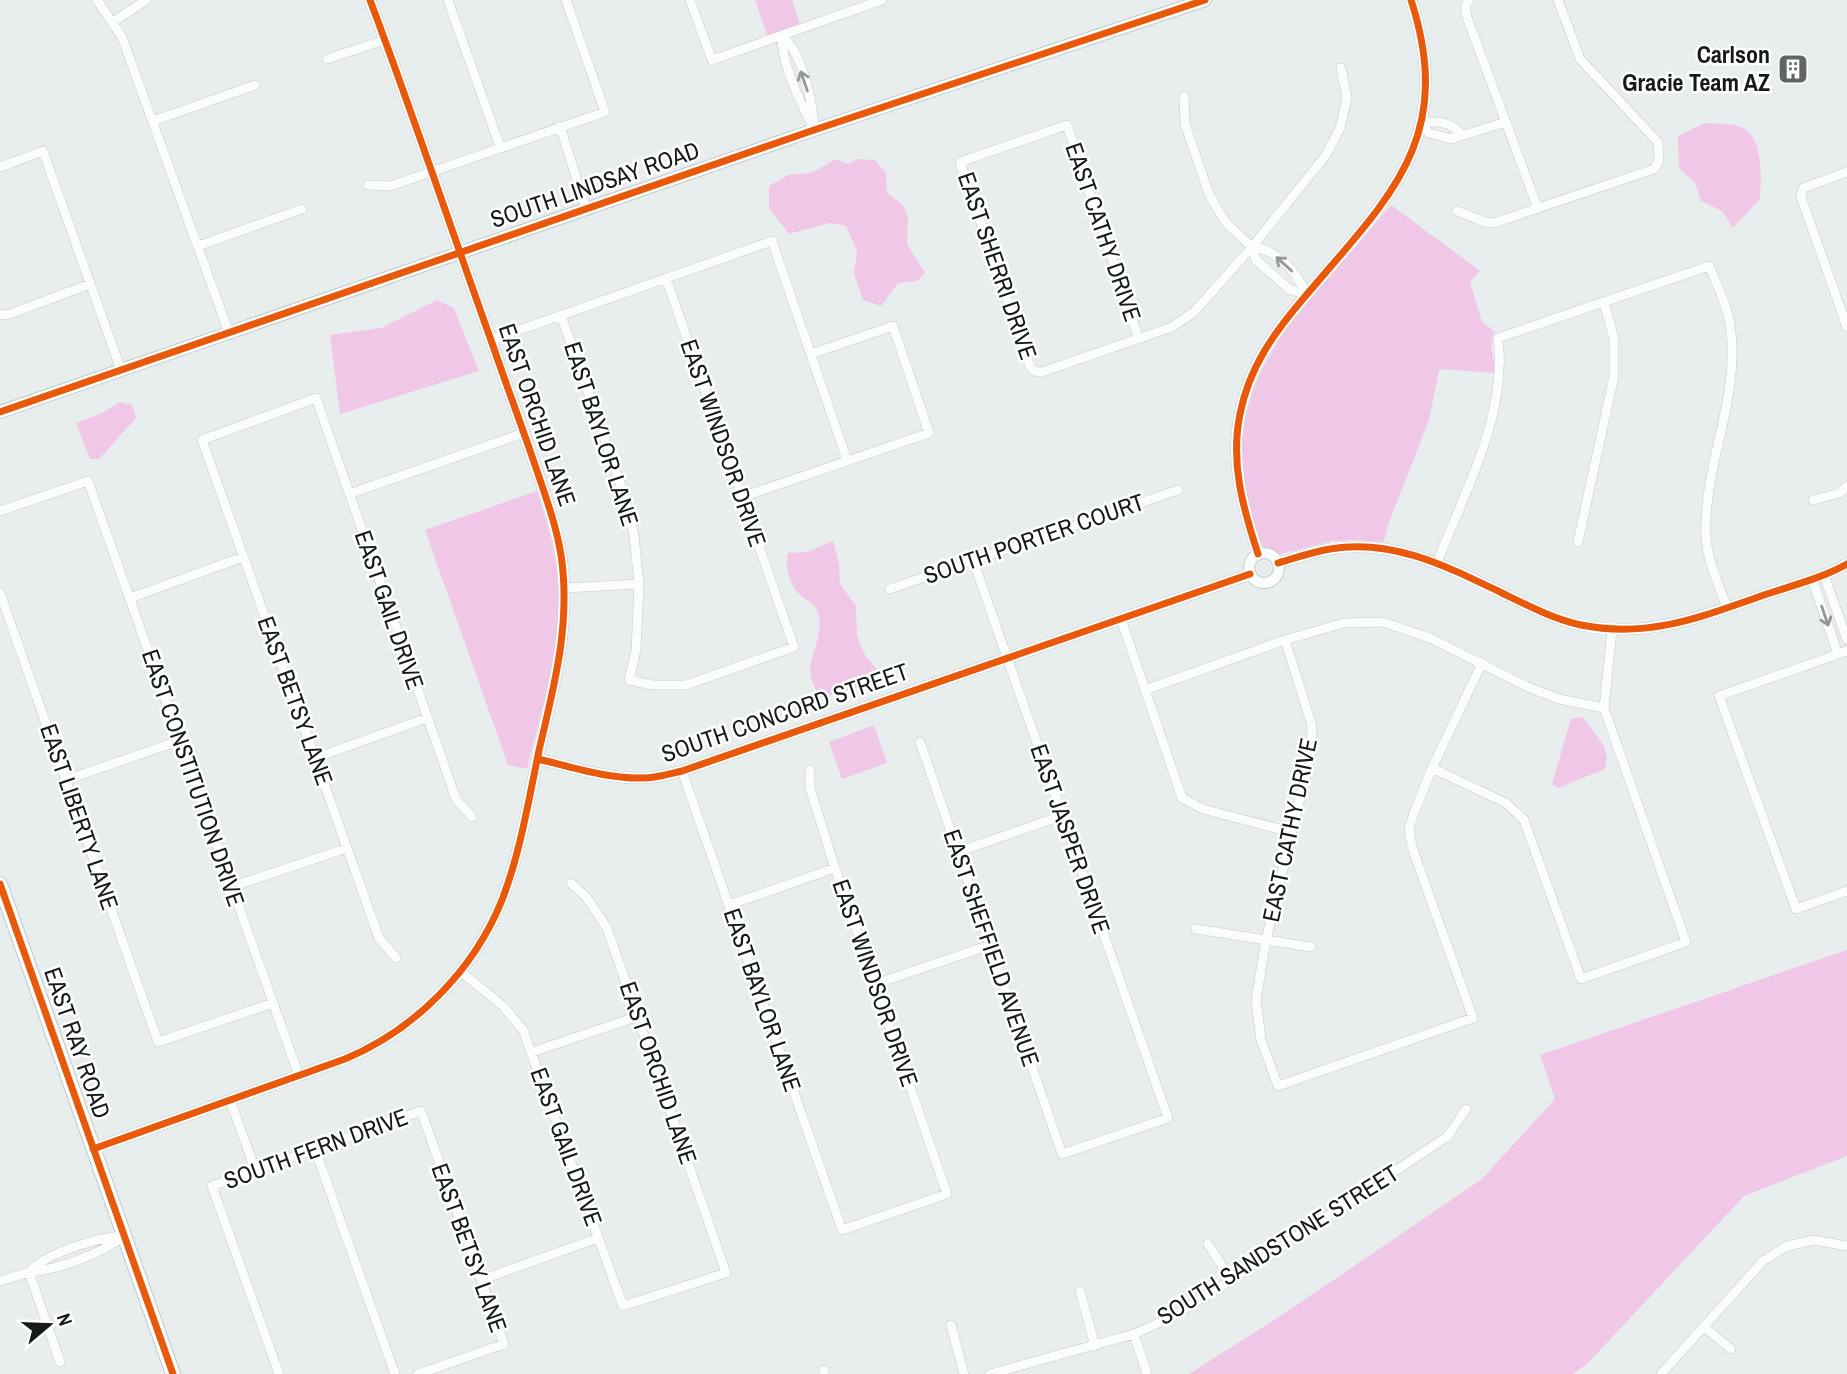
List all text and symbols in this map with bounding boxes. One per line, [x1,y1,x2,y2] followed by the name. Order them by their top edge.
[1622,38,1770,98] place label: Carlson Gracie Team AZ
[1776,52,1810,86] building icon: Carlson Gracie Team AZ
[797,70,809,92] one-way arrow
[486,133,703,235] street label: SOUTH LINDSAY ROAD
[1058,138,1150,325] street label: EAST CATHY DRIVE
[951,168,1045,364] street label: EAST SHERRI DRIVE
[1275,256,1293,272] one-way arrow
[492,319,584,510] street label: EAST ORCHID LANE
[673,335,774,551] street label: EAST WINDSOR DRIVE
[557,338,647,530] street label: EAST BAYLOR LANE
[919,485,1148,591] street label: SOUTH PORTER COURT
[348,526,432,694] street label: EAST GAIL DRIVE
[1820,605,1832,627] one-way arrow
[251,612,341,790] street label: EAST BETSY LANE
[135,645,253,910] street label: EAST CONSTITUTION DRIVE
[657,655,912,769] street label: SOUTH CONCORD STREET
[33,719,127,914] street label: EAST LIBERTY LANE
[1254,735,1324,925] street label: EAST CATHY DRIVE
[1023,740,1118,938] street label: EAST JASPER DRIVE
[936,825,1048,1070] street label: EAST SHEFFIELD AVENUE
[825,875,926,1091] street label: EAST WINDSOR DRIVE
[717,904,809,1096] street label: EAST BAYLOR LANE
[37,963,119,1122] street label: EAST RAY ROAD
[613,977,705,1168] street label: EAST ORCHID LANE
[523,1063,610,1230] street label: EAST GAIL DRIVE
[219,1100,412,1196] street label: SOUTH FERN DRIVE
[1150,1156,1405,1332] street label: SOUTH SANDSTONE STREET
[425,1159,515,1337] street label: EAST BETSY LANE
[14,1290,84,1360] north arrow
[51,1310,79,1329] text: N

